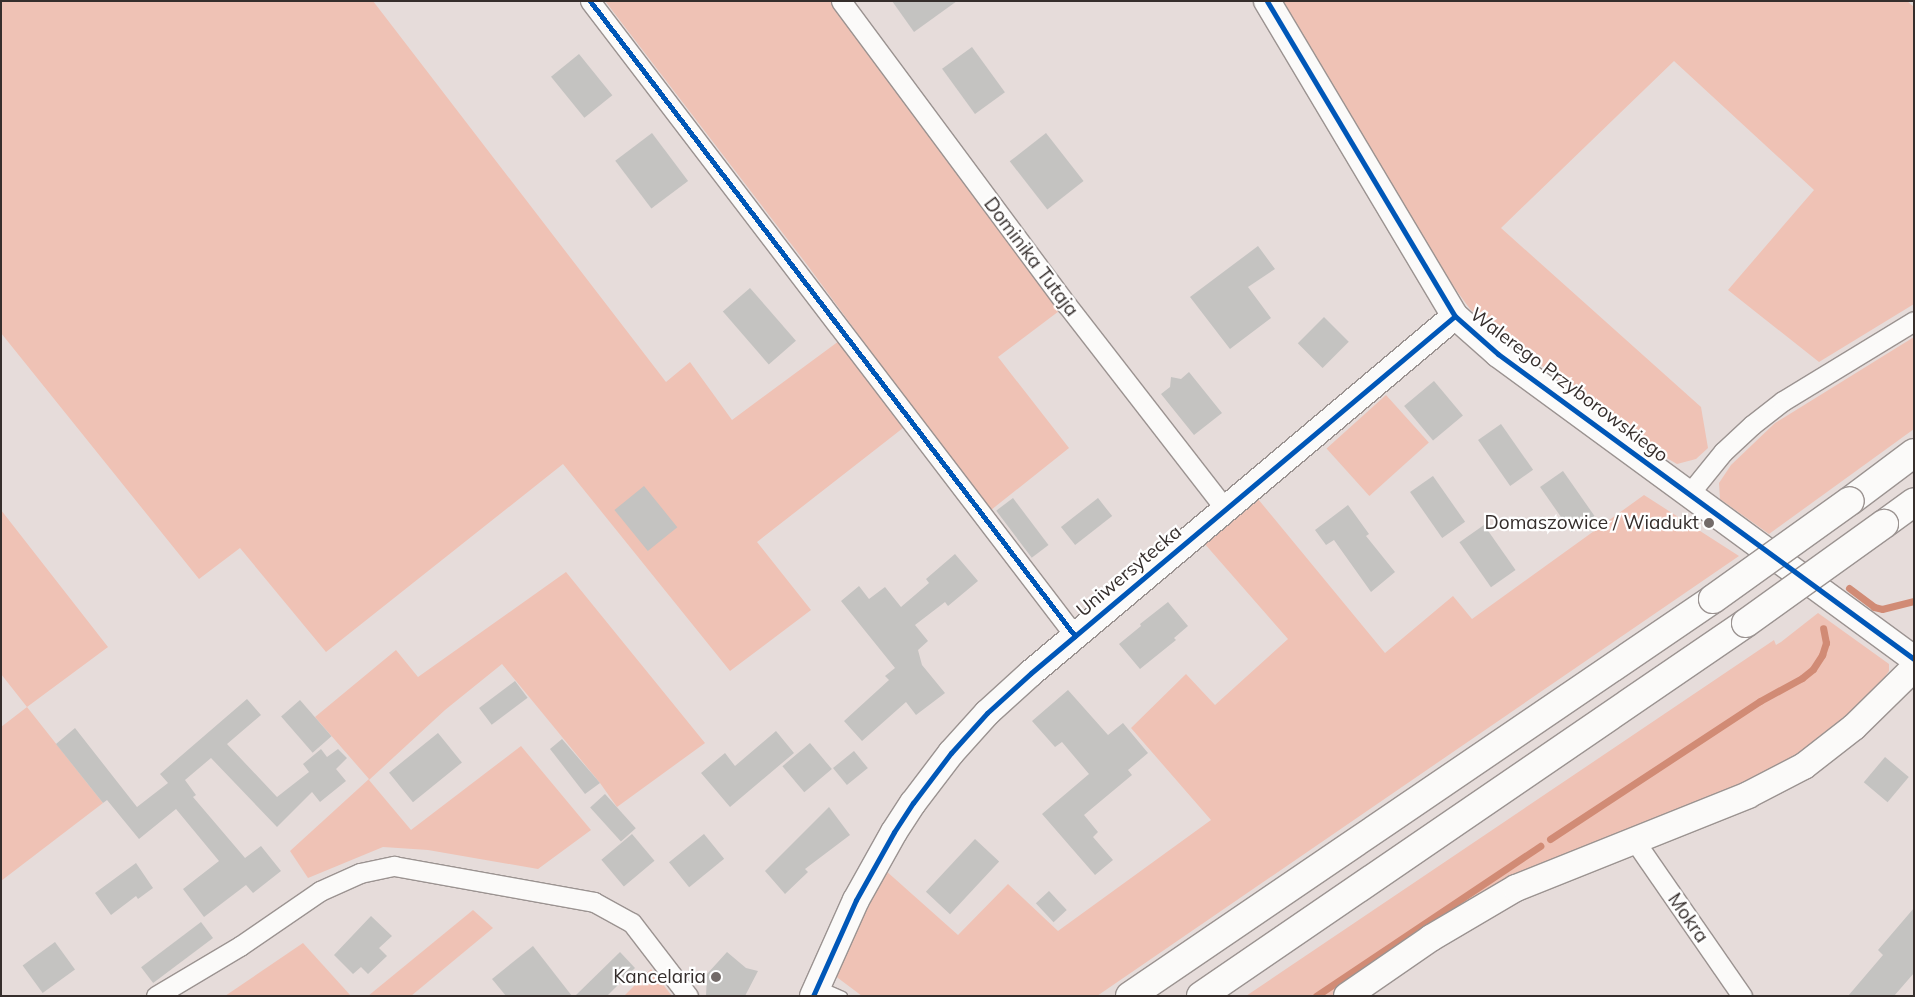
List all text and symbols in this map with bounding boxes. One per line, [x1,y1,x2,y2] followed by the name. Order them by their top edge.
[979,193,1083,321] street label: Dominika Tutaja
[1465,303,1673,467] street label: Walerego Przyborowskiego
[1485,512,1699,534] place label: Domaszowice / Wiadukt
[1703,517,1715,529] marker: Domaszowice / Wiadukt
[1072,521,1186,621] street label: Uniwersytecka
[1663,889,1713,947] street label: Mokra
[613,966,706,988] place label: Kancelaria
[710,971,722,983] marker: Kancelaria

